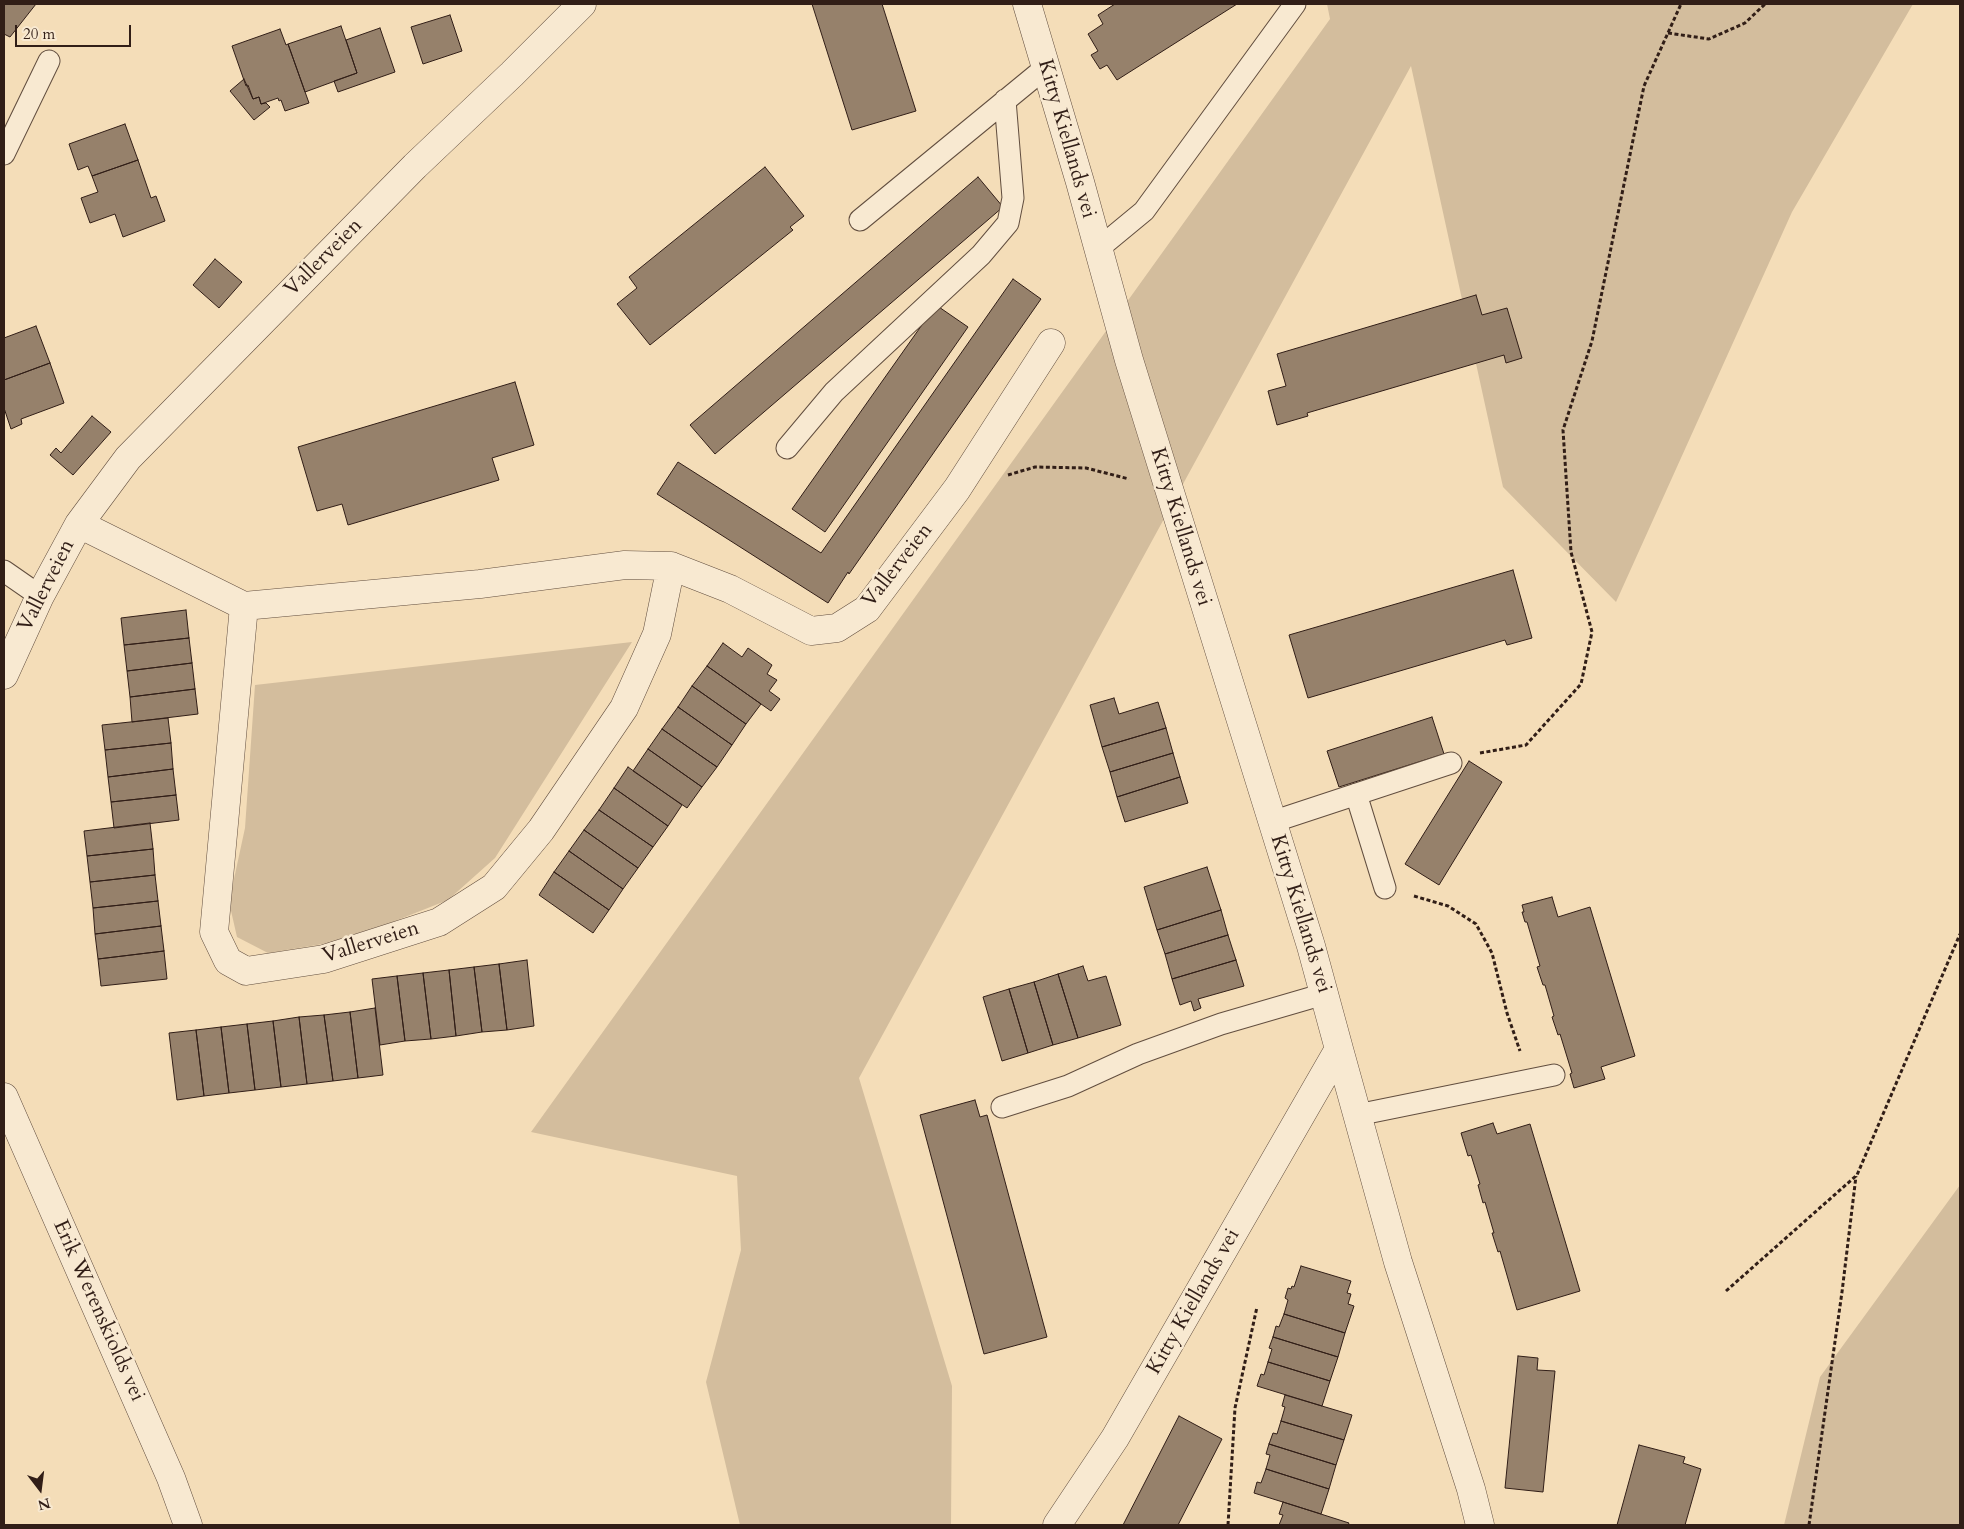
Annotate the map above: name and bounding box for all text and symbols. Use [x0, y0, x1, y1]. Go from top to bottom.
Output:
scale bar [18, 15, 134, 47]
text: 20 m [23, 24, 55, 44]
street label: Kitty Kiellands vei [1031, 57, 1101, 221]
street label: Vallerveien [280, 214, 368, 302]
street label: Kitty Kiellands vei [1144, 445, 1216, 609]
street label: Vallerveien [857, 519, 939, 613]
street label: Vallerveien [13, 536, 81, 636]
street label: Kitty Kiellands vei [1264, 832, 1336, 996]
street label: Vallerveien [320, 916, 422, 970]
street label: Erik Werenskiolds vei [47, 1216, 149, 1406]
street label: Kitty Kiellands vei [1142, 1225, 1246, 1379]
north arrow [15, 1464, 65, 1514]
text: N [36, 1493, 52, 1515]

